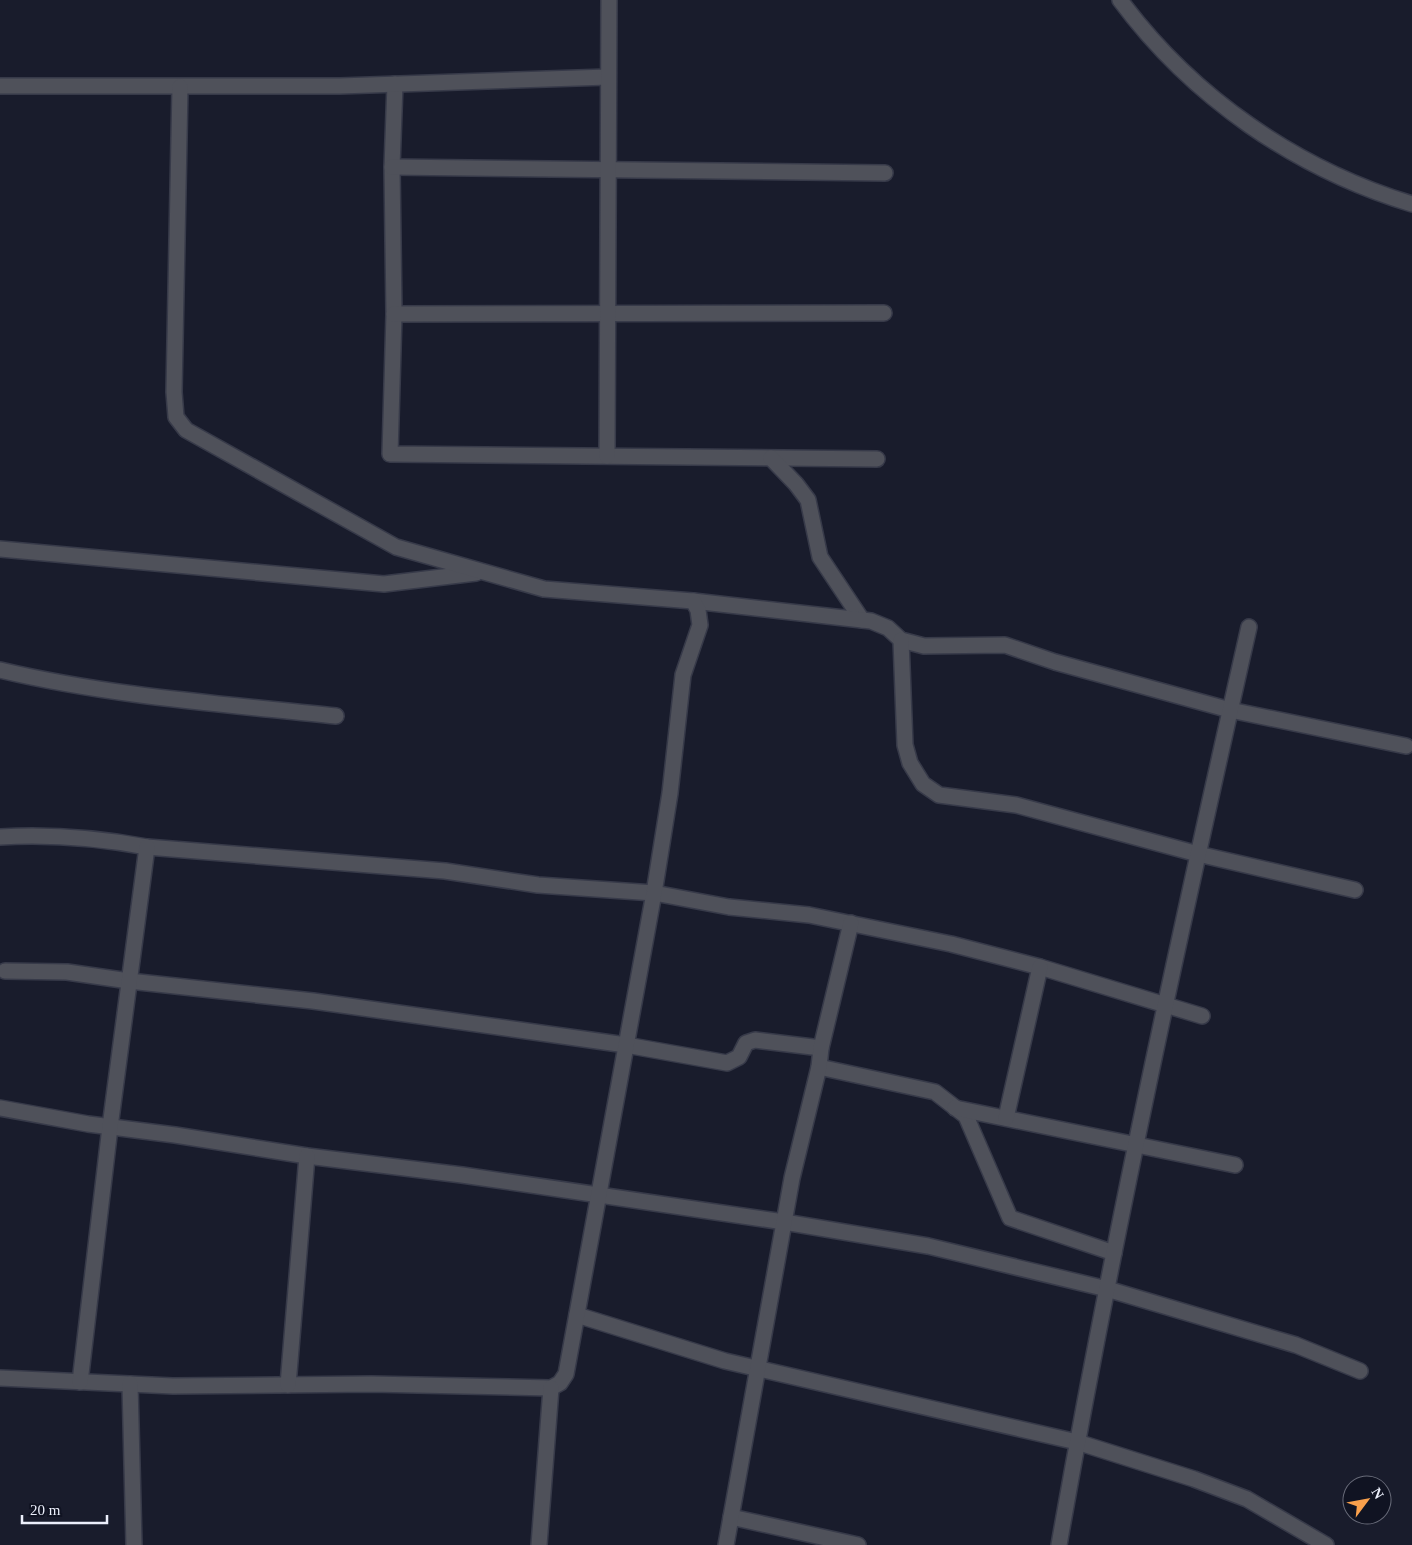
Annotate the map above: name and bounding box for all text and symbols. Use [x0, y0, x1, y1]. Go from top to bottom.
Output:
north arrow [1342, 1475, 1392, 1525]
text: N [1369, 1485, 1387, 1502]
scale bar [22, 1492, 108, 1524]
text: 20 m [30, 1502, 61, 1518]

